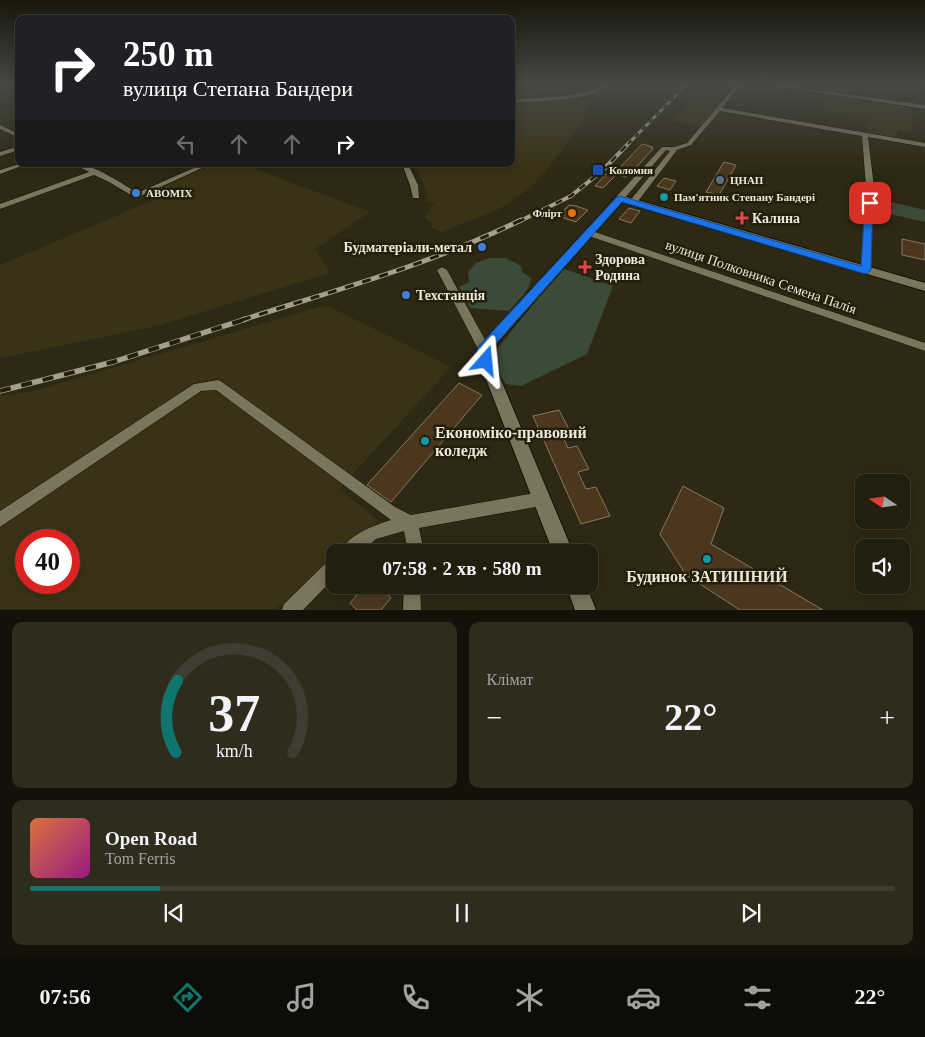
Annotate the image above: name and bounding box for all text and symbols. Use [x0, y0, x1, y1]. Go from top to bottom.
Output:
icon: right [40, 35, 105, 100]
text: 250 m [123, 35, 213, 74]
text: вулиця Степана Бандери [123, 76, 353, 101]
icon: left [172, 130, 200, 158]
icon: ahead [225, 130, 253, 158]
icon: ahead [278, 130, 306, 158]
icon: right [331, 130, 359, 158]
marker: Коломия [591, 163, 605, 177]
place label: Коломия [609, 164, 653, 176]
marker: ЦНАП [714, 174, 726, 186]
place label: ЦНАП [730, 174, 764, 186]
pin [849, 182, 891, 224]
marker: ABOMIX [130, 187, 142, 199]
place label: ABOMIX [146, 187, 193, 199]
icon: arrive [856, 189, 884, 217]
marker: Пам'ятник Степану Бандері [658, 191, 670, 203]
place label: Пам'ятник Степану Бандері [674, 191, 815, 203]
place label: Флірт [532, 207, 563, 219]
marker: Флірт [566, 207, 578, 219]
place label: Калина [752, 211, 800, 226]
marker: Калина [736, 212, 748, 224]
street label: вулиця Полковника Семена Палія [663, 237, 859, 317]
place label: Будматеріали-метал [344, 240, 472, 255]
marker: Будматеріали-метал [476, 241, 488, 253]
place label: Здорова Родина [595, 252, 645, 283]
marker: Здорова Родина [579, 261, 591, 273]
place label: Техстанція [416, 288, 486, 303]
marker: Техстанція [400, 289, 412, 301]
position arrow [459, 334, 511, 386]
place label: Економіко-правовий коледж [435, 424, 587, 459]
marker: Економіко-правовий коледж [419, 435, 431, 447]
north arrow [855, 474, 910, 529]
map controls [855, 474, 910, 594]
speed limit sign: 40 [15, 529, 80, 594]
button: sound [855, 539, 910, 594]
marker: Будинок ЗАТИШНИЙ [701, 553, 713, 565]
text: 07:58 · 2 хв · 580 m [382, 558, 542, 579]
place label: Будинок ЗАТИШНИЙ [626, 567, 788, 586]
text: Клімат [487, 671, 533, 688]
text: 37 [208, 685, 260, 742]
text: 22° [664, 696, 717, 738]
text: − [487, 702, 502, 733]
text: + [879, 702, 895, 733]
text: km/h [216, 741, 253, 761]
text: Open Road [105, 828, 197, 849]
text: Tom Ferris [105, 850, 175, 867]
icon: previous [160, 899, 188, 927]
icon: pause [448, 899, 476, 927]
icon: next [737, 899, 765, 927]
icon: directions [170, 980, 205, 1015]
icon: music [284, 980, 319, 1015]
icon: phone [398, 980, 433, 1015]
icon: climate [512, 980, 547, 1015]
icon: car [626, 980, 661, 1015]
icon: filters [740, 980, 775, 1015]
text: 07:56 [40, 984, 91, 1009]
text: 22° [855, 984, 885, 1009]

